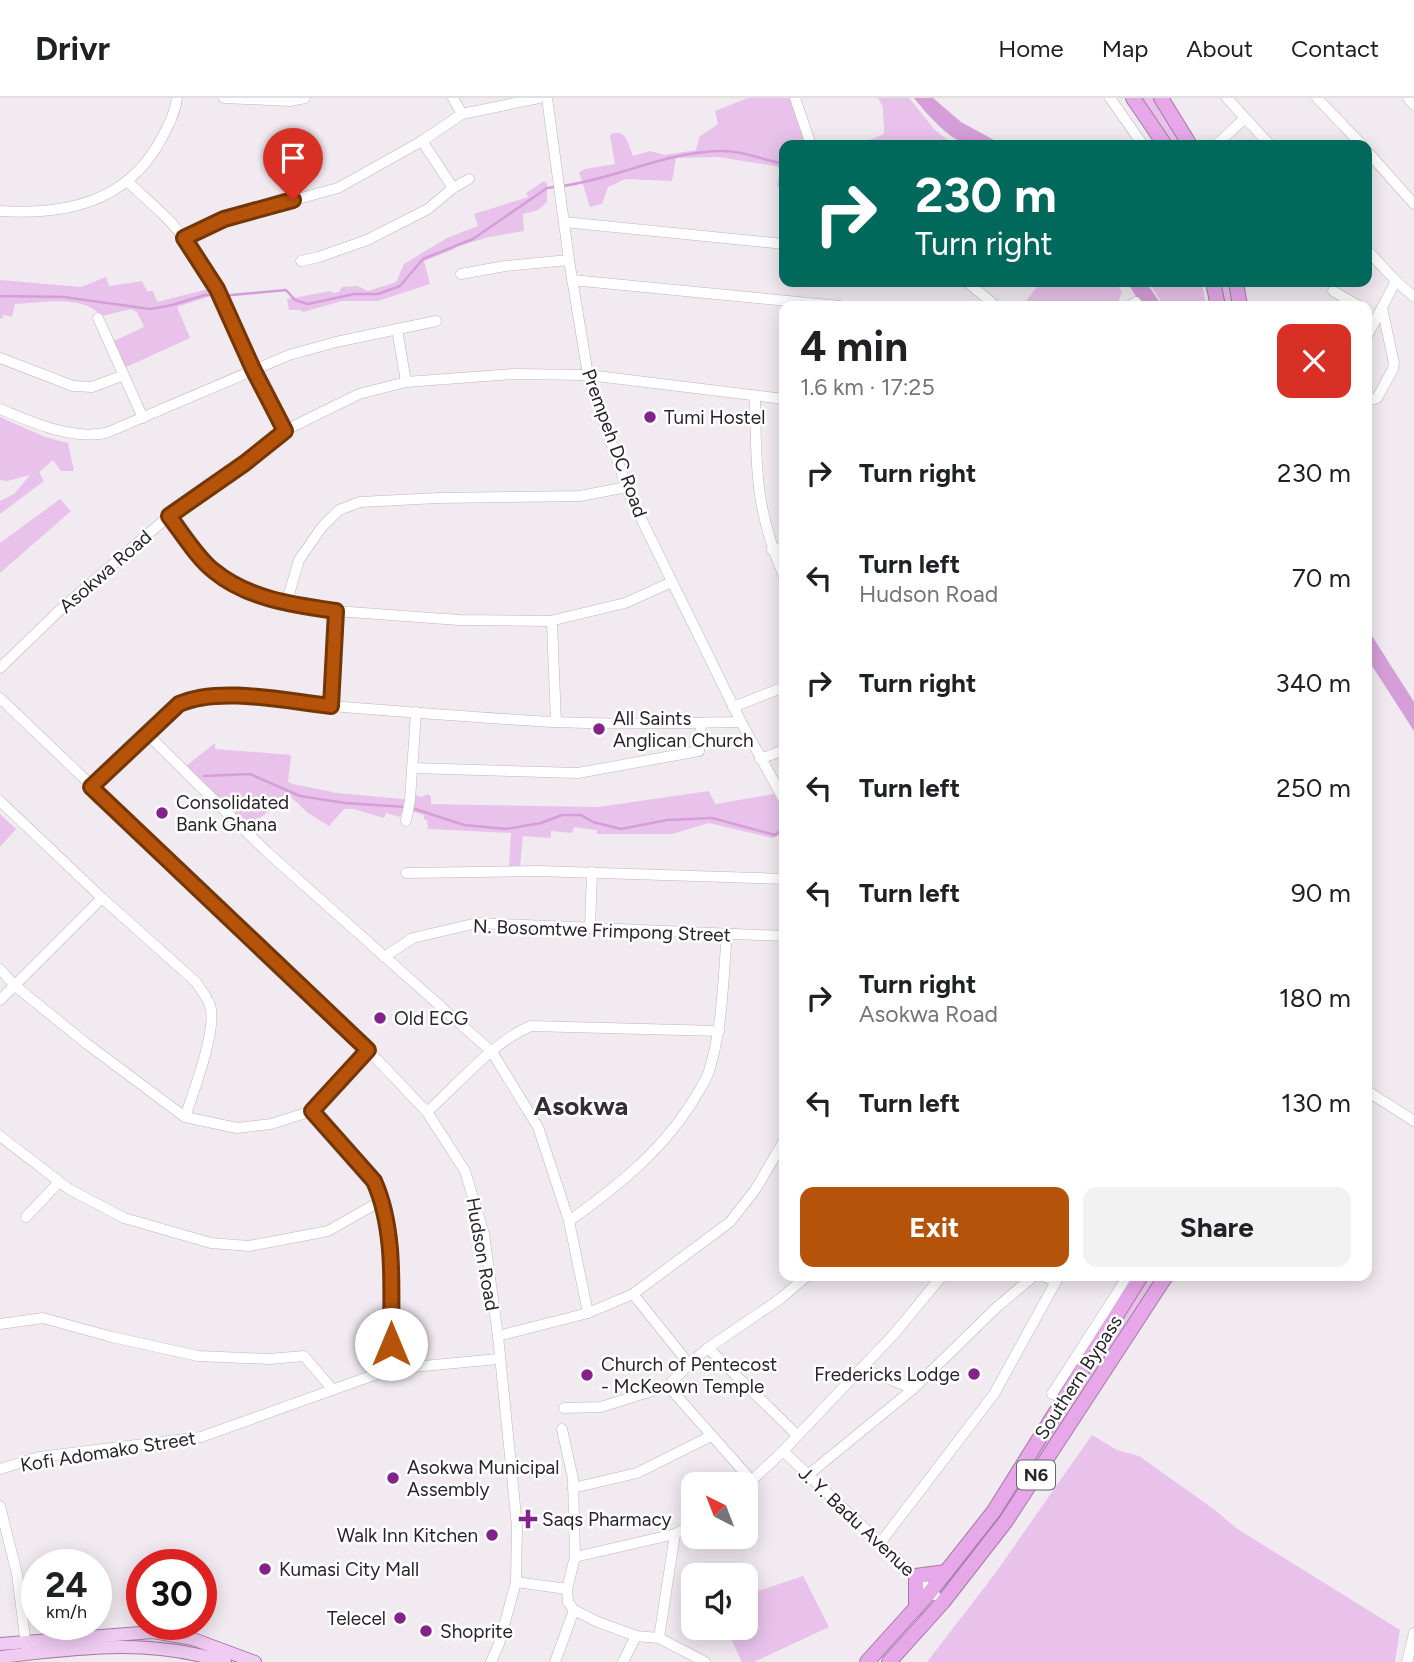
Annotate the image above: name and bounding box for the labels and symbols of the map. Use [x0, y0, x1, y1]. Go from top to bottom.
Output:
pin [263, 128, 323, 200]
street label: Prempeh DC Road [577, 366, 652, 520]
place label: Tumi Hostel [664, 406, 765, 429]
marker: Tumi Hostel [642, 409, 658, 425]
street label: Asokwa Road [54, 525, 156, 618]
place label: All Saints Anglican Church [613, 707, 754, 752]
marker: All Saints Anglican Church [591, 721, 607, 737]
place label: Consolidated Bank Ghana [176, 791, 289, 836]
marker: Consolidated Bank Ghana [154, 805, 170, 821]
street label: N. Bosomtwe Frimpong Street [473, 915, 731, 946]
place label: Old ECG [394, 1007, 468, 1030]
marker: Old ECG [372, 1010, 388, 1026]
district label: Asokwa [534, 1090, 628, 1122]
street label: Hudson Road [461, 1196, 504, 1313]
position arrow [354, 1307, 428, 1381]
street label: Southern Bypass [1030, 1311, 1127, 1444]
place label: Church of Pentecost - McKeown Temple [601, 1353, 777, 1398]
place label: Fredericks Lodge [814, 1363, 960, 1386]
marker: Fredericks Lodge [966, 1366, 982, 1382]
marker: Church of Pentecost - McKeown Temple [579, 1367, 595, 1383]
street label: Kofi Adomako Street [19, 1426, 197, 1477]
place label: Asokwa Municipal Assembly [407, 1456, 559, 1501]
road number: N6 [1017, 1460, 1055, 1490]
street label: J. Y. Badu Avenue [794, 1462, 920, 1581]
marker: Asokwa Municipal Assembly [385, 1470, 401, 1486]
north arrow [681, 1472, 758, 1549]
place label: Saqs Pharmacy [542, 1508, 671, 1531]
marker: Saqs Pharmacy [520, 1511, 536, 1527]
place label: Walk Inn Kitchen [337, 1524, 478, 1547]
marker: Walk Inn Kitchen [484, 1527, 500, 1543]
speed limit sign: 30 [126, 1549, 217, 1640]
place label: Kumasi City Mall [279, 1558, 419, 1581]
marker: Kumasi City Mall [257, 1561, 273, 1577]
place label: Telecel [327, 1607, 386, 1630]
marker: Telecel [392, 1610, 408, 1626]
place label: Shoprite [440, 1620, 513, 1643]
marker: Shoprite [418, 1623, 434, 1639]

